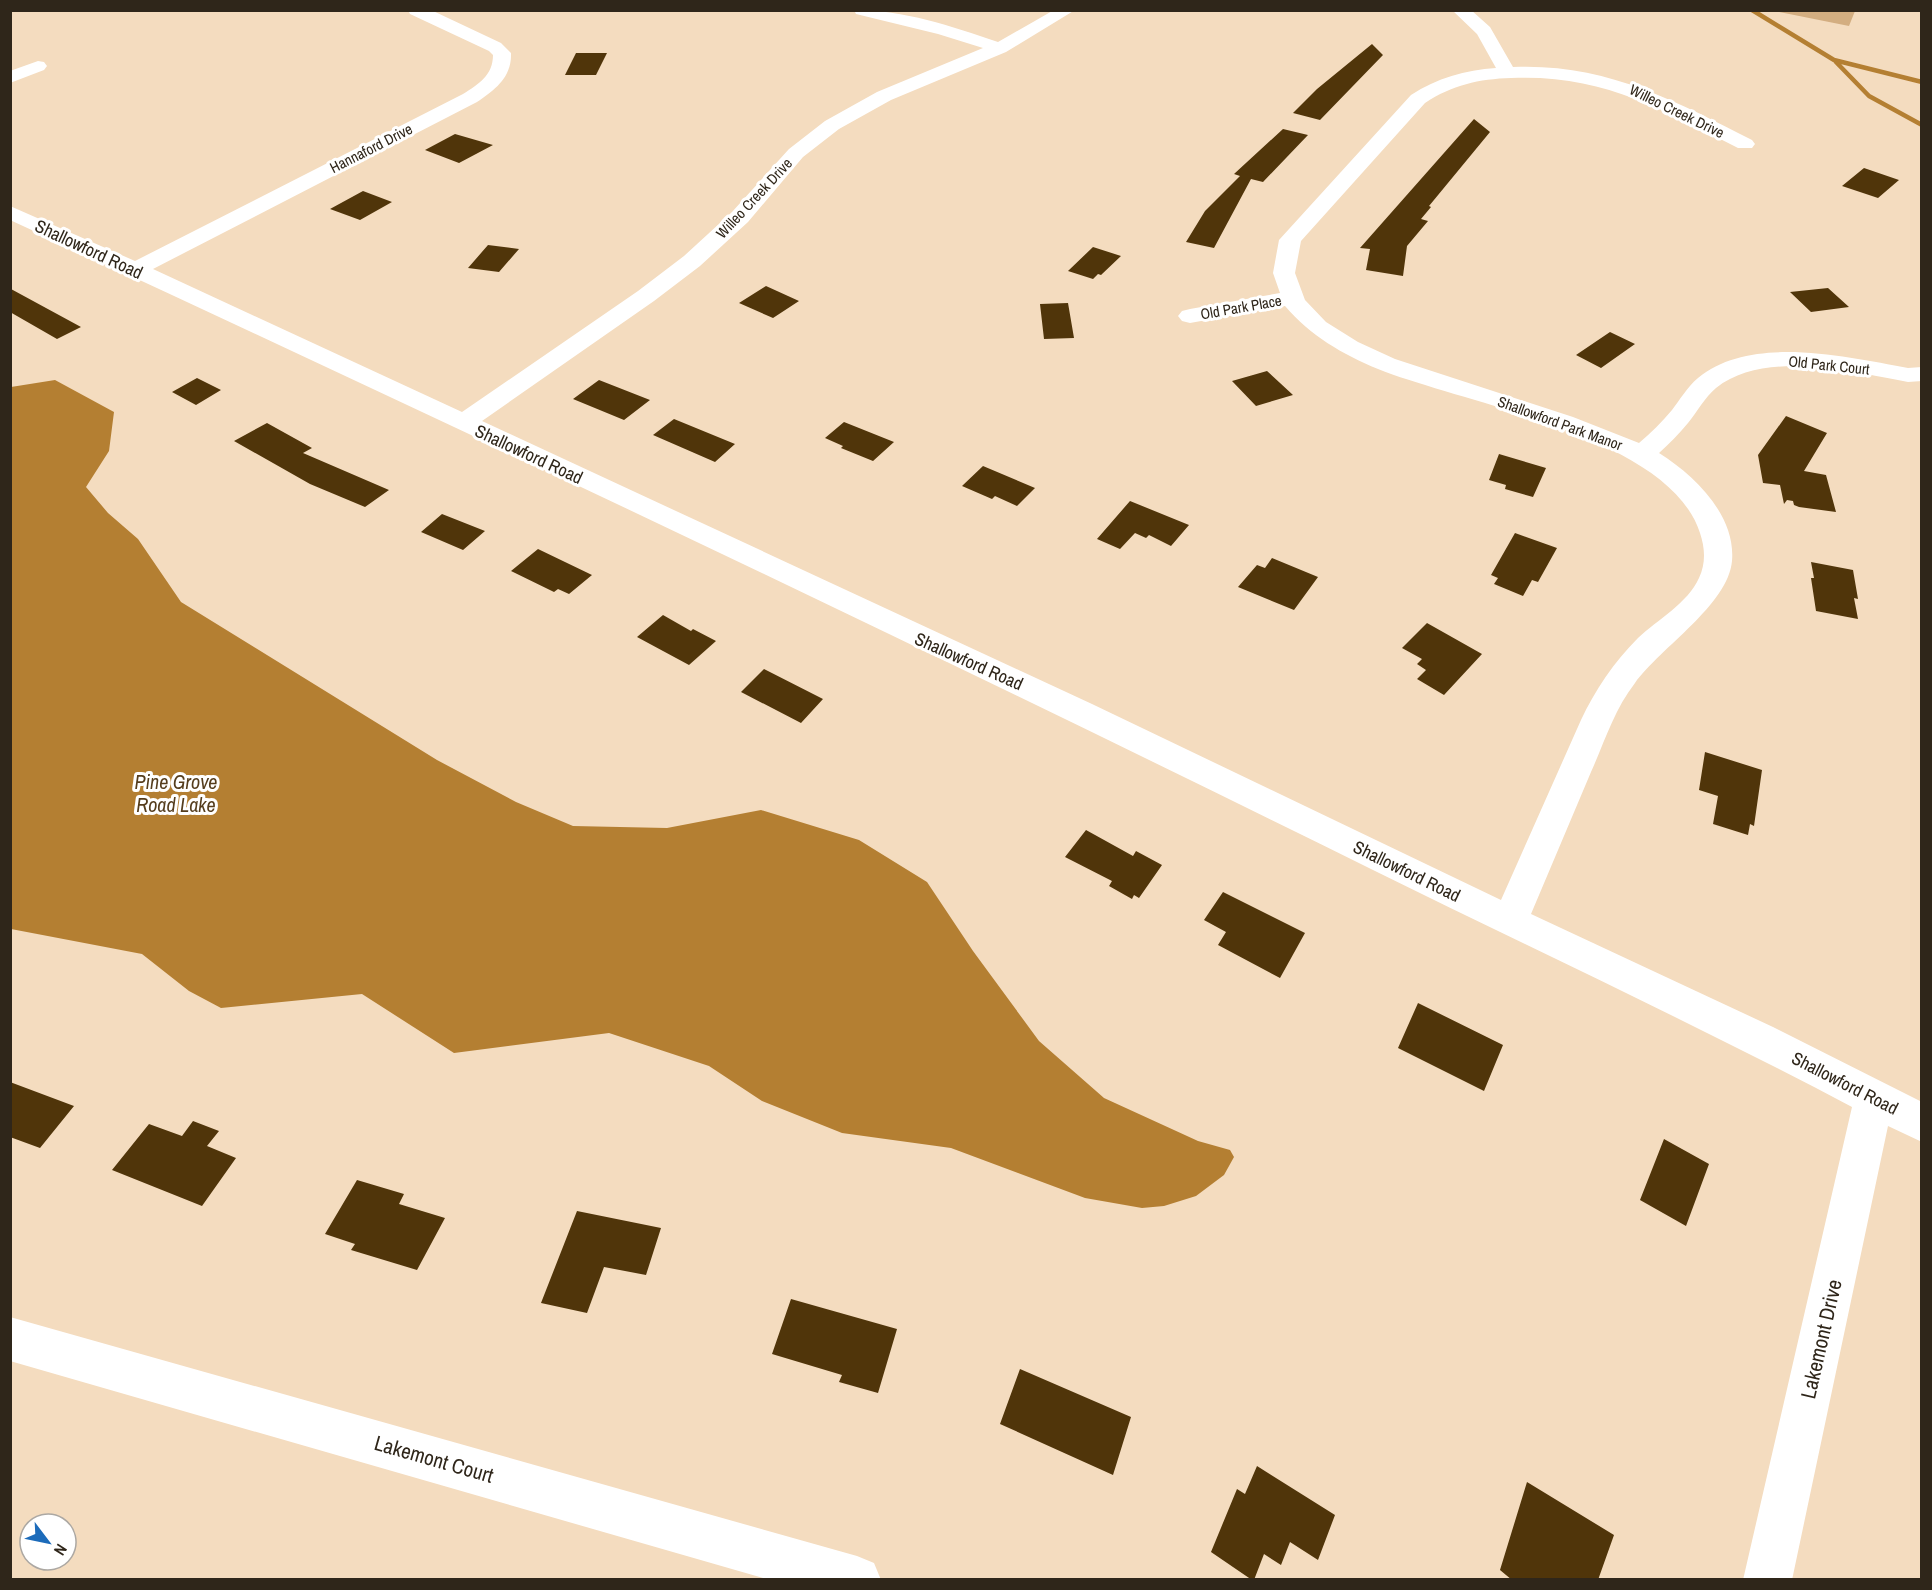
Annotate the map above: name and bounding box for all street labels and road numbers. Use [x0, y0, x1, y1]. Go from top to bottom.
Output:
street label: Willeo Creek Drive [1626, 79, 1728, 143]
street label: Hannaford Drive [326, 118, 416, 178]
street label: Willeo Creek Drive [711, 153, 797, 243]
street label: Shallowford Road [31, 213, 147, 285]
street label: Old Park Place [1199, 290, 1283, 324]
street label: Old Park Court [1787, 350, 1871, 380]
street label: Shallowford Park Manor [1495, 391, 1625, 455]
street label: Shallowford Road [471, 418, 587, 490]
street label: Shallowford Road [911, 626, 1027, 696]
street label: Shallowford Road [1349, 834, 1465, 908]
street label: Shallowford Road [1787, 1045, 1903, 1121]
street label: Lakemont Drive [1793, 1277, 1849, 1401]
street label: Lakemont Court [371, 1428, 497, 1490]

